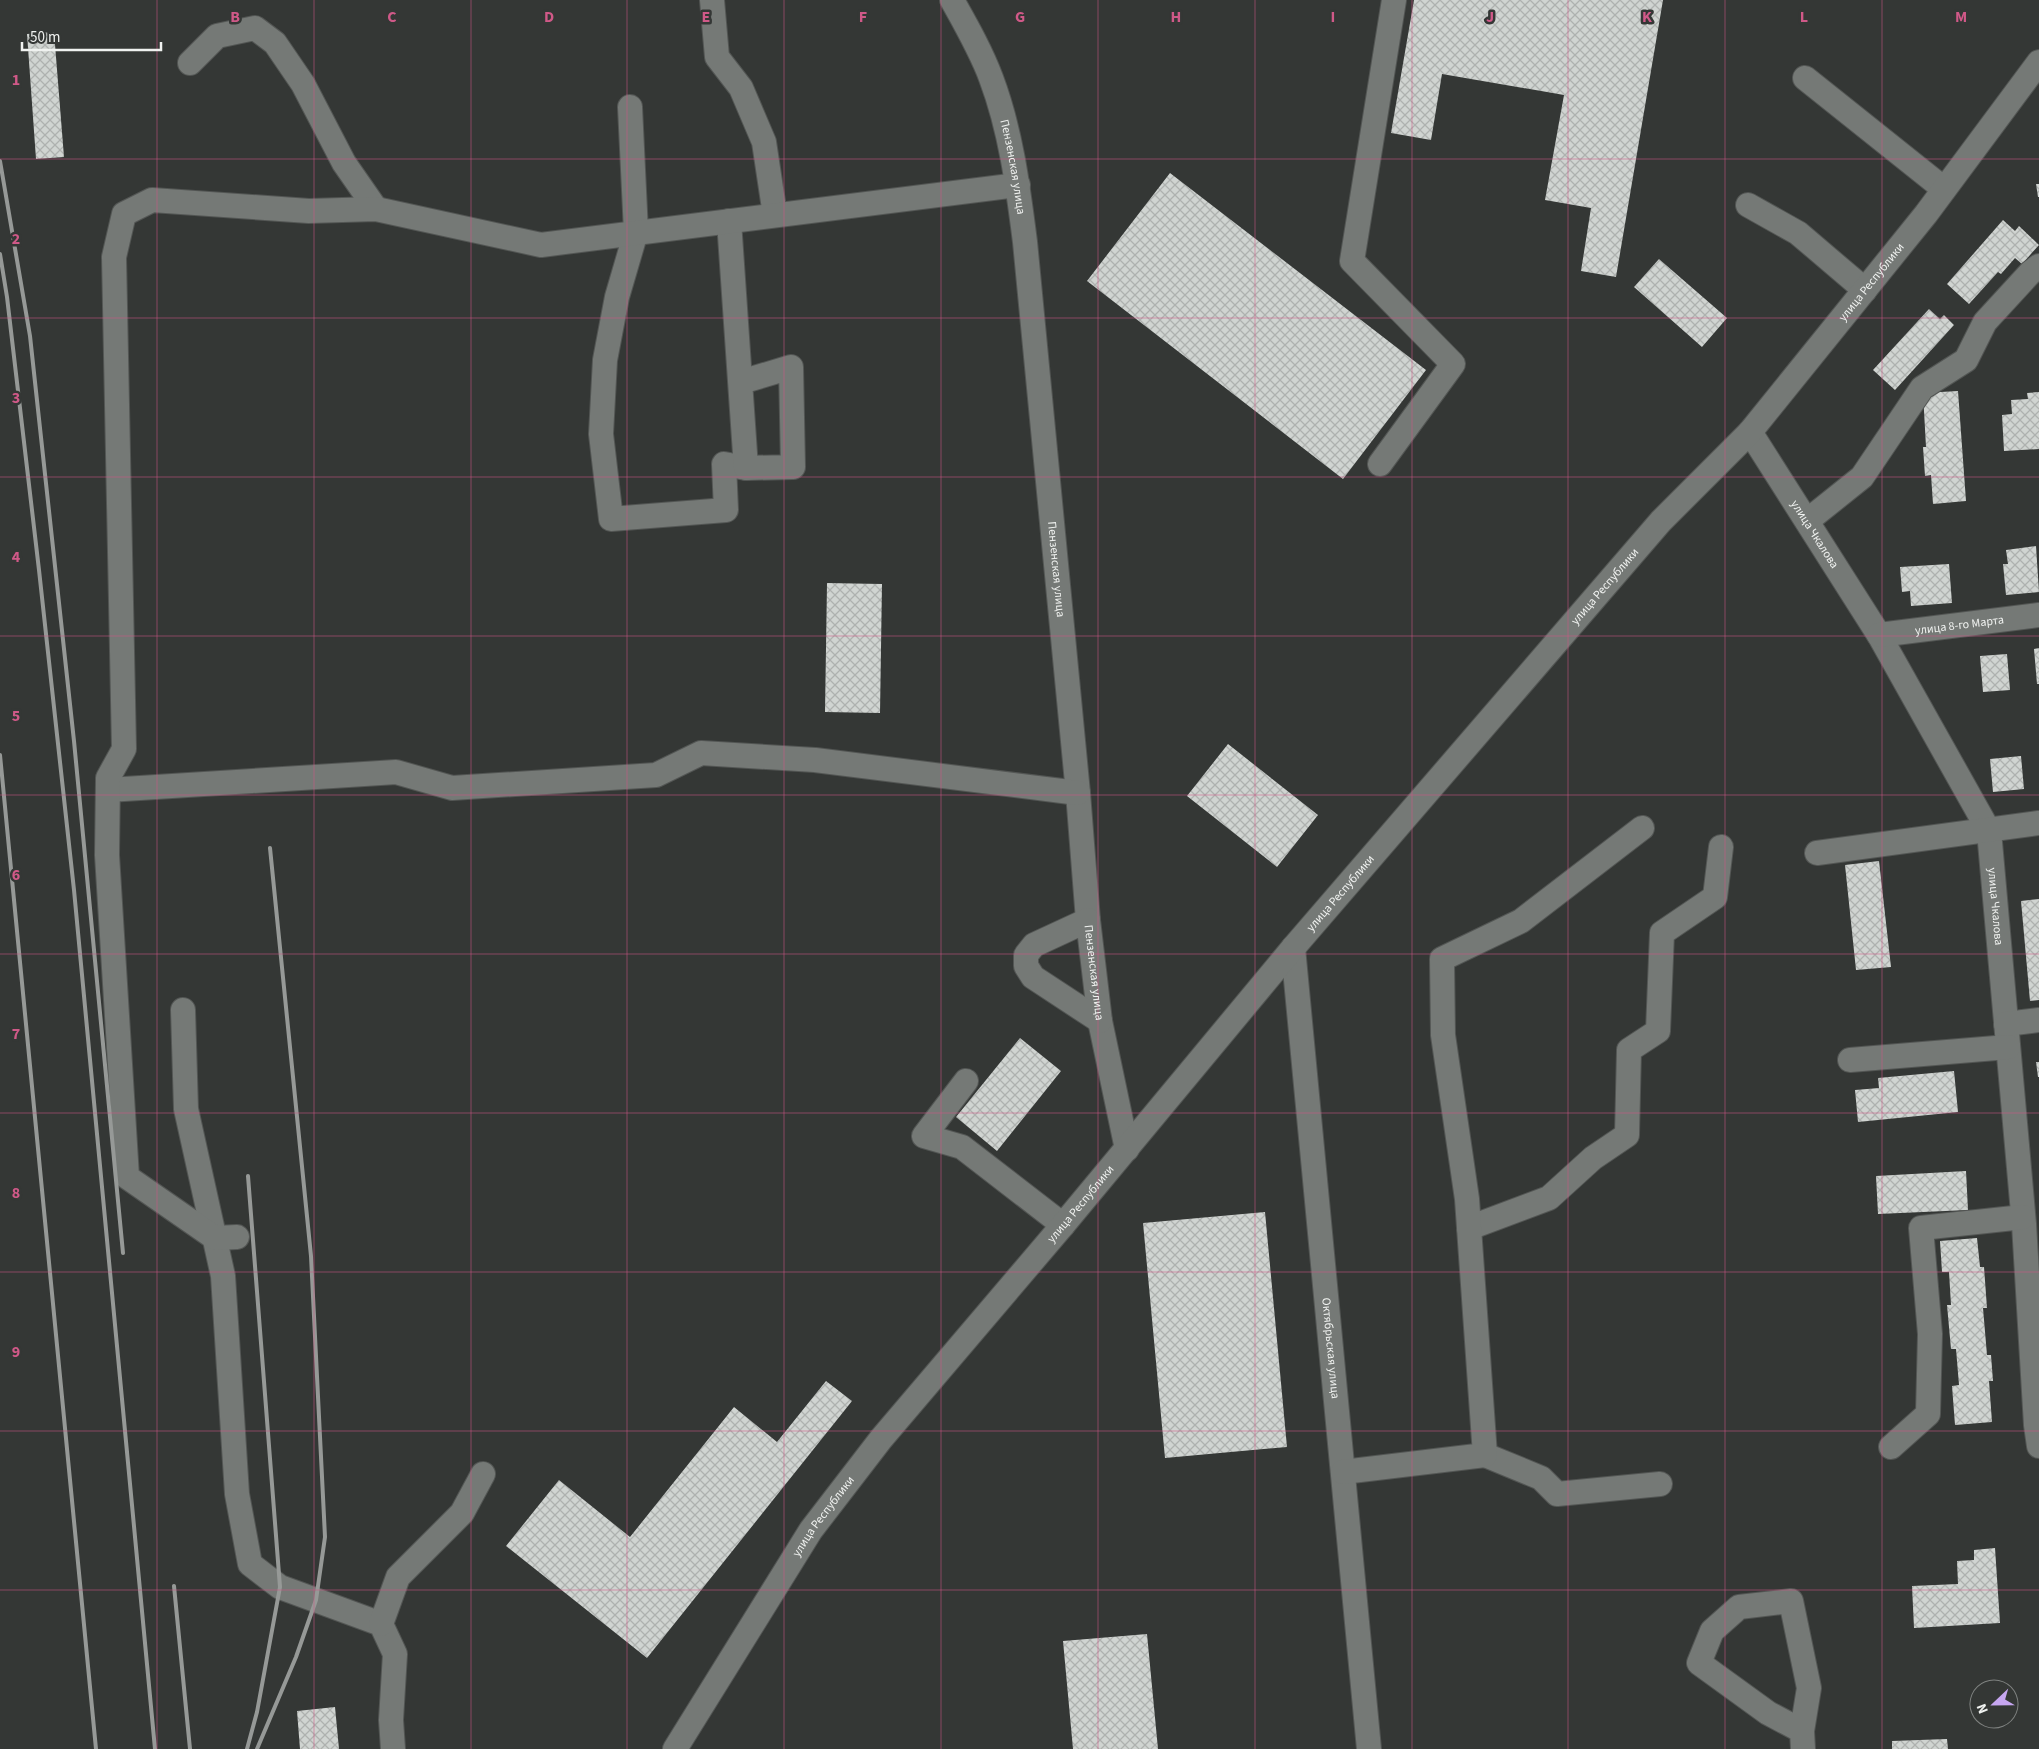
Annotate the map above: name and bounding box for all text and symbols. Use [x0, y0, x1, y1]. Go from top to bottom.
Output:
text: B [230, 6, 240, 28]
text: C [387, 6, 397, 28]
text: D [544, 6, 554, 28]
text: E [702, 6, 710, 28]
text: F [859, 6, 867, 28]
text: G [1015, 6, 1025, 28]
text: H [1171, 6, 1181, 28]
text: I [1331, 6, 1335, 28]
text: J [1486, 6, 1494, 28]
text: K [1642, 6, 1652, 28]
text: L [1800, 6, 1808, 28]
text: M [1955, 6, 1967, 28]
scale bar [22, 20, 161, 52]
text: 50 m [30, 27, 60, 48]
text: 1 [12, 69, 20, 91]
street label: Пензенская улица [996, 118, 1030, 215]
text: 2 [12, 228, 20, 250]
street label: улица Республики [1834, 239, 1908, 325]
text: 3 [12, 387, 20, 409]
street label: улица Чкалова [1787, 497, 1843, 572]
street label: Пензенская улица [1043, 521, 1070, 618]
street label: улица Республики [1567, 544, 1643, 628]
text: 4 [12, 546, 21, 568]
street label: улица 8-го Марта [1914, 611, 2005, 639]
text: 5 [12, 705, 20, 727]
street label: улица Республики [1302, 851, 1378, 935]
text: 6 [12, 864, 20, 886]
street label: улица Чкалова [1984, 867, 2008, 946]
street label: Пензенская улица [1080, 924, 1108, 1021]
text: 7 [12, 1023, 20, 1045]
street label: улица Республики [1043, 1161, 1118, 1246]
text: 8 [12, 1182, 20, 1204]
street label: Октябрьская улица [1318, 1297, 1344, 1400]
text: 9 [12, 1341, 20, 1363]
street label: улица Республики [788, 1472, 858, 1560]
north arrow [1969, 1679, 2019, 1729]
text: N [1972, 1700, 1994, 1717]

